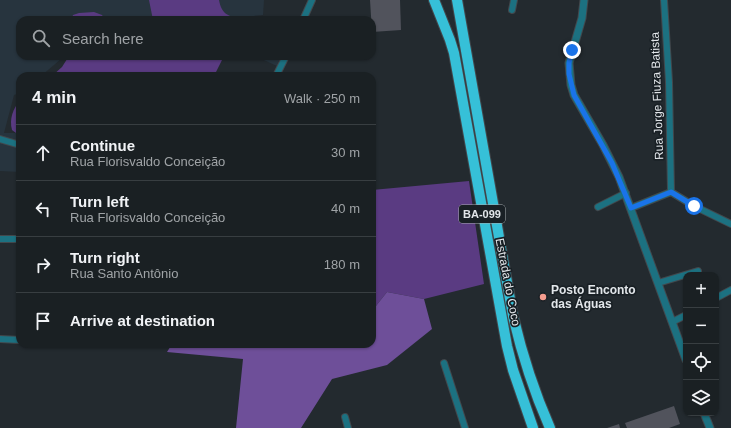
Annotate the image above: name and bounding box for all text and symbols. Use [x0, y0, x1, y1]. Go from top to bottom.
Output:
search box [16, 16, 376, 60]
icon: search [30, 27, 52, 49]
text: Search here [62, 30, 144, 47]
street label: Rua Jorge Fiuza Batista [648, 31, 666, 160]
route end [563, 41, 581, 59]
text: 4 min [32, 88, 76, 107]
text: Walk · 250 m [284, 91, 360, 106]
text: Continue [70, 137, 135, 154]
icon: ahead [32, 142, 54, 164]
text: 30 m [331, 145, 360, 160]
text: Rua Florisvaldo Conceição [70, 154, 225, 169]
text: Turn left [70, 193, 129, 210]
route start [685, 197, 703, 215]
icon: left [32, 198, 54, 220]
text: 40 m [331, 201, 360, 216]
road number: BA-099 [459, 205, 505, 223]
text: Rua Florisvaldo Conceição [70, 210, 225, 225]
street label: Estrada do Coco [493, 237, 523, 328]
text: Turn right [70, 249, 140, 266]
icon: right [32, 254, 54, 276]
text: 180 m [324, 257, 360, 272]
text: Rua Santo Antônio [70, 266, 178, 281]
map controls [683, 272, 719, 416]
button: + [683, 272, 719, 308]
place label: Posto Enconto das Águas [551, 283, 636, 311]
marker: Posto Enconto das Águas [538, 292, 548, 302]
button: − [683, 308, 719, 344]
icon: arrive [32, 310, 54, 332]
text: Arrive at destination [70, 312, 215, 329]
button: locate [683, 344, 719, 380]
button: layers [683, 380, 719, 416]

